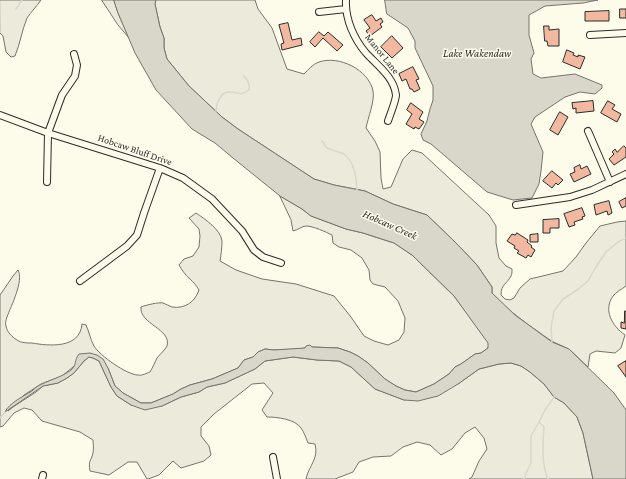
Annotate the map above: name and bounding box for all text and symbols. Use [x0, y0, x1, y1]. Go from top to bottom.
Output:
street label: Manor Lane [362, 32, 402, 76]
water label: Lake Wakendaw [443, 47, 511, 61]
street label: Hobcaw Bluff Drive [96, 132, 174, 168]
water label: Hobcaw Creek [361, 207, 419, 243]

